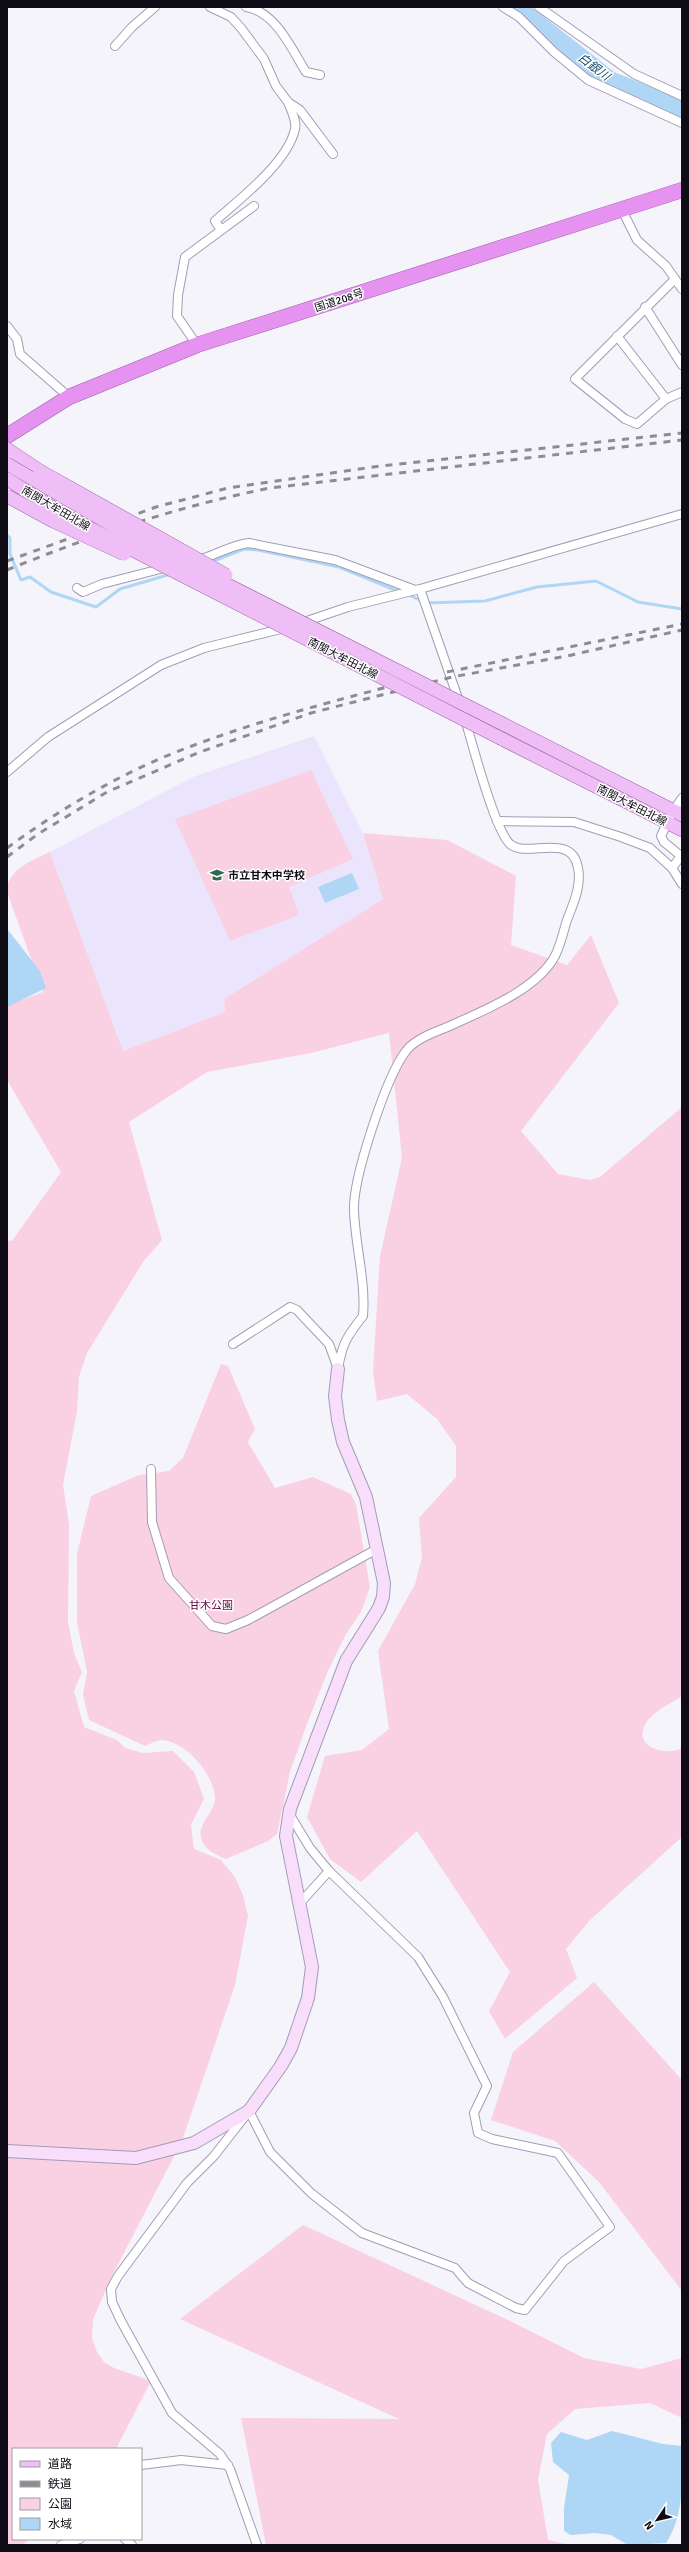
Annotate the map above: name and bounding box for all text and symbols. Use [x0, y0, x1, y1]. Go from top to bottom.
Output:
water label: 白銀川 [575, 51, 614, 85]
street label: 国道208号 [313, 286, 365, 315]
street label: 南関大牟田北線 [19, 484, 92, 533]
street label: 南関大牟田北線 [306, 635, 380, 682]
street label: 南関大牟田北線 [595, 782, 669, 829]
school or university icon: 市立甘木中学校 [209, 867, 225, 883]
place label: 市立甘木中学校 [228, 869, 305, 882]
park label: 甘木公園 [189, 1599, 233, 1612]
legend [12, 2448, 142, 2540]
text: 道路 [48, 2457, 72, 2472]
text: 鉄道 [48, 2477, 72, 2492]
text: 公園 [48, 2497, 72, 2512]
north arrow [637, 2500, 677, 2540]
text: 水域 [48, 2517, 72, 2532]
text: N [642, 2519, 657, 2532]

